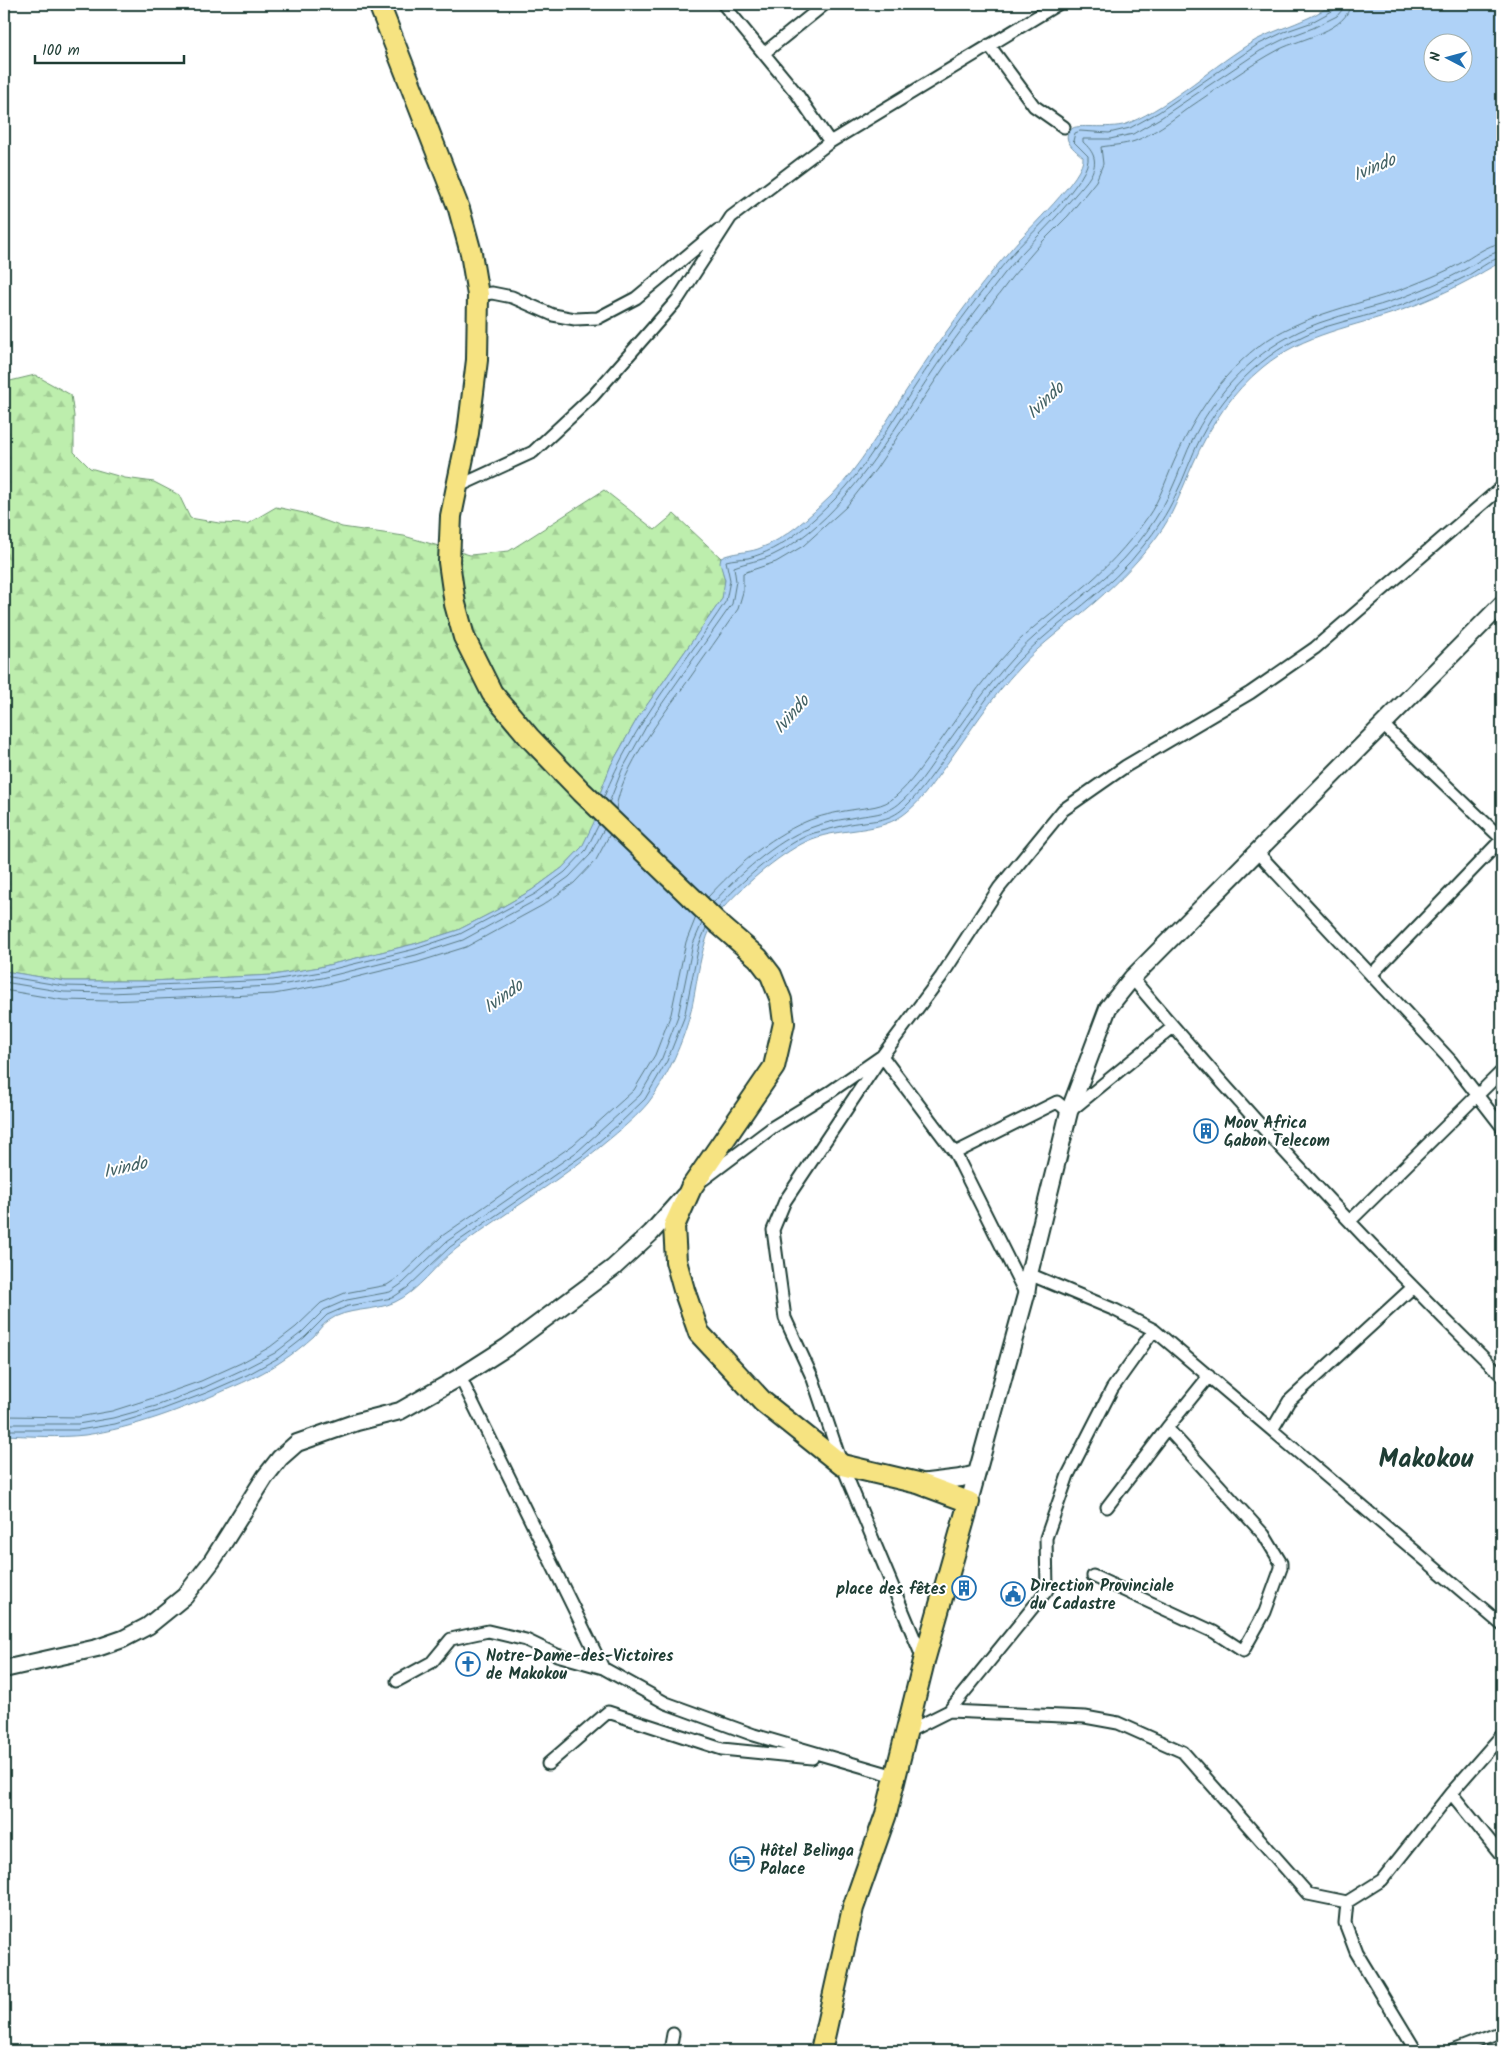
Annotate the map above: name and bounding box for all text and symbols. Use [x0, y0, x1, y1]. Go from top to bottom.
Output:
scale bar [35, 32, 184, 64]
north arrow [1424, 32, 1474, 82]
text: 100 m [42, 39, 80, 63]
text: N [1425, 51, 1447, 62]
water label: Ivindo [1349, 146, 1402, 190]
water label: Ivindo [1020, 374, 1073, 427]
water label: Ivindo [767, 687, 819, 741]
water label: Ivindo [477, 971, 532, 1022]
place label: Moov Africa Gabon Telecom [1224, 1111, 1330, 1154]
building icon: Moov Africa Gabon Telecom [1193, 1118, 1219, 1144]
water label: Ivindo [101, 1149, 152, 1188]
district label: Makokou [1379, 1439, 1474, 1481]
place label: Direction Provinciale du Cadastre [1030, 1574, 1174, 1617]
building icon: place des fêtes [951, 1575, 977, 1601]
place label: place des fêtes [835, 1577, 947, 1602]
public building icon: Direction Provinciale du Cadastre [1000, 1581, 1026, 1607]
place label: Notre-Dame-des-Victoires de Makokou [486, 1644, 674, 1687]
church icon: Notre-Dame-des-Victoires de Makokou [455, 1651, 481, 1677]
place label: Hôtel Belinga Palace [760, 1839, 854, 1882]
hotel icon: Hôtel Belinga Palace [729, 1846, 755, 1872]

